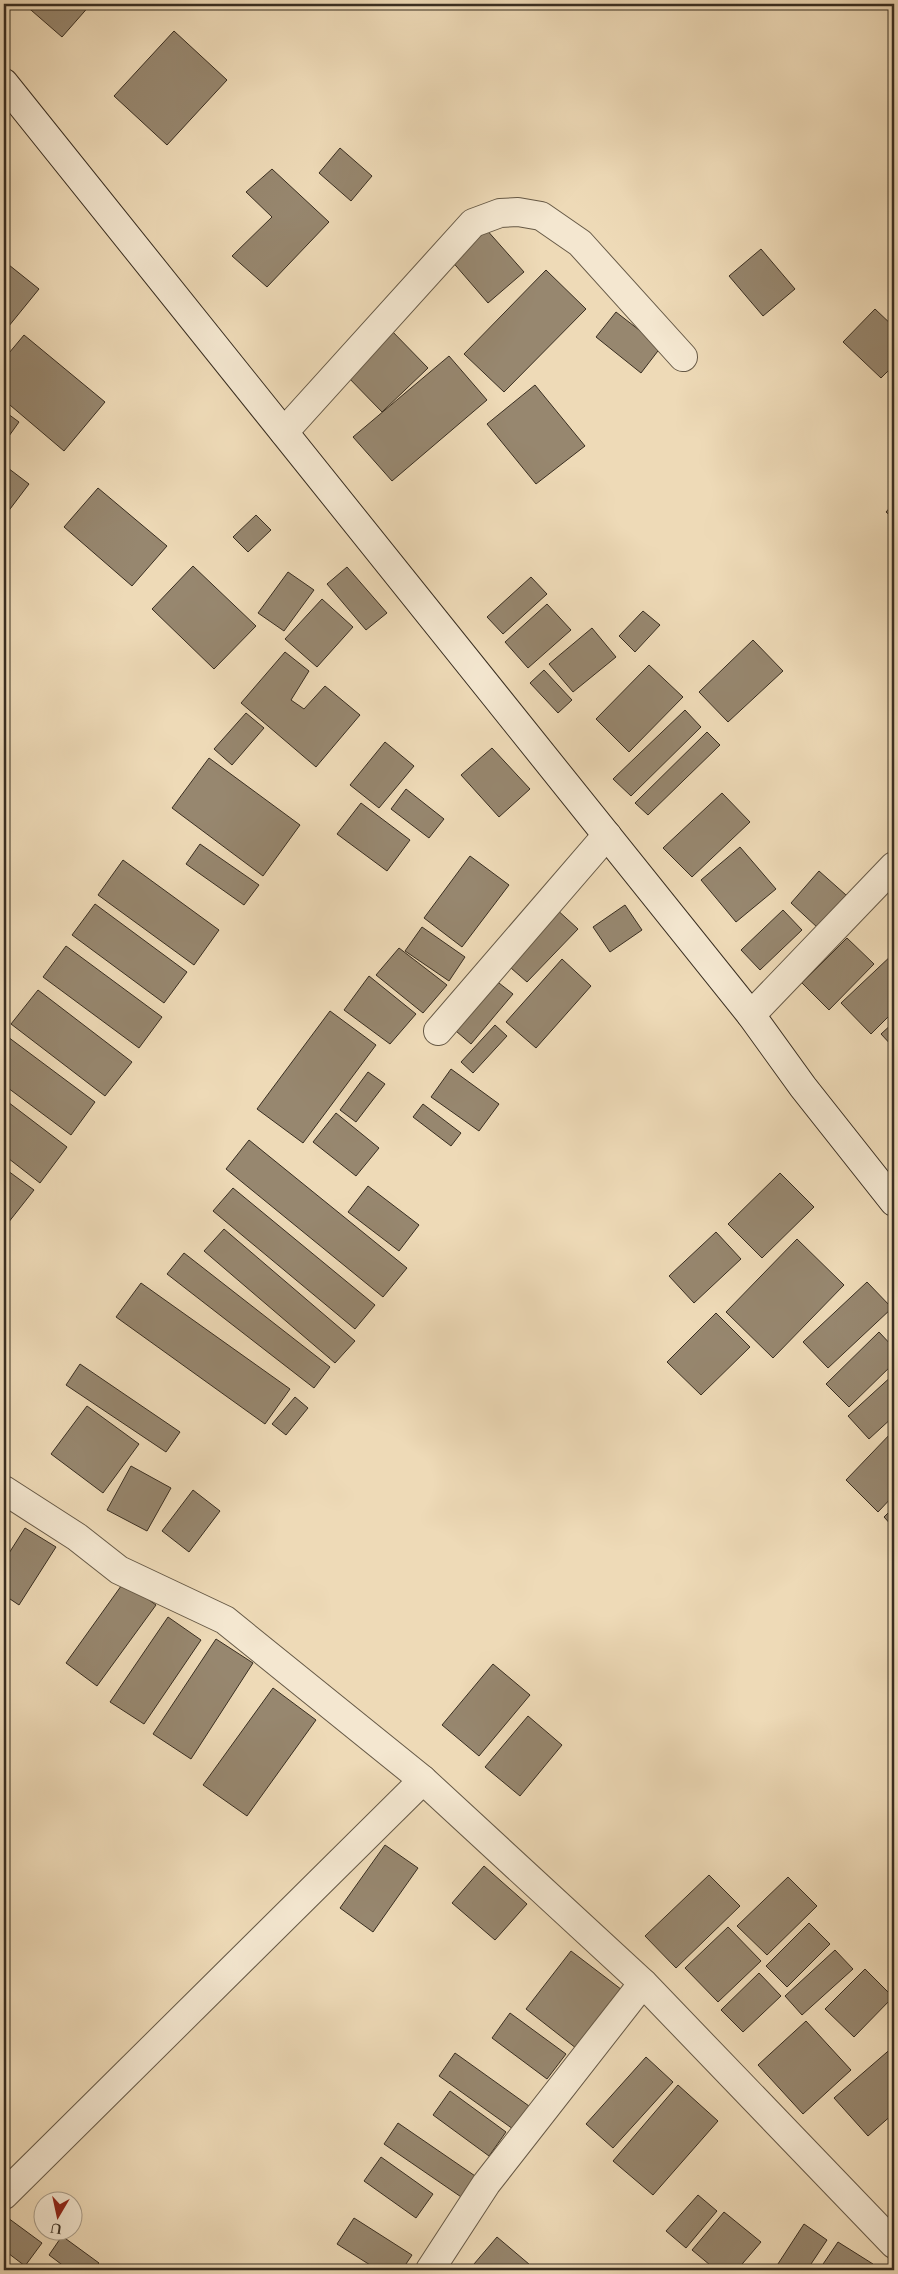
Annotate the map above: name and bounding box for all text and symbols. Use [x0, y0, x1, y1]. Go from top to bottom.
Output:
north arrow [32, 2192, 82, 2242]
text: U [48, 2218, 63, 2239]

